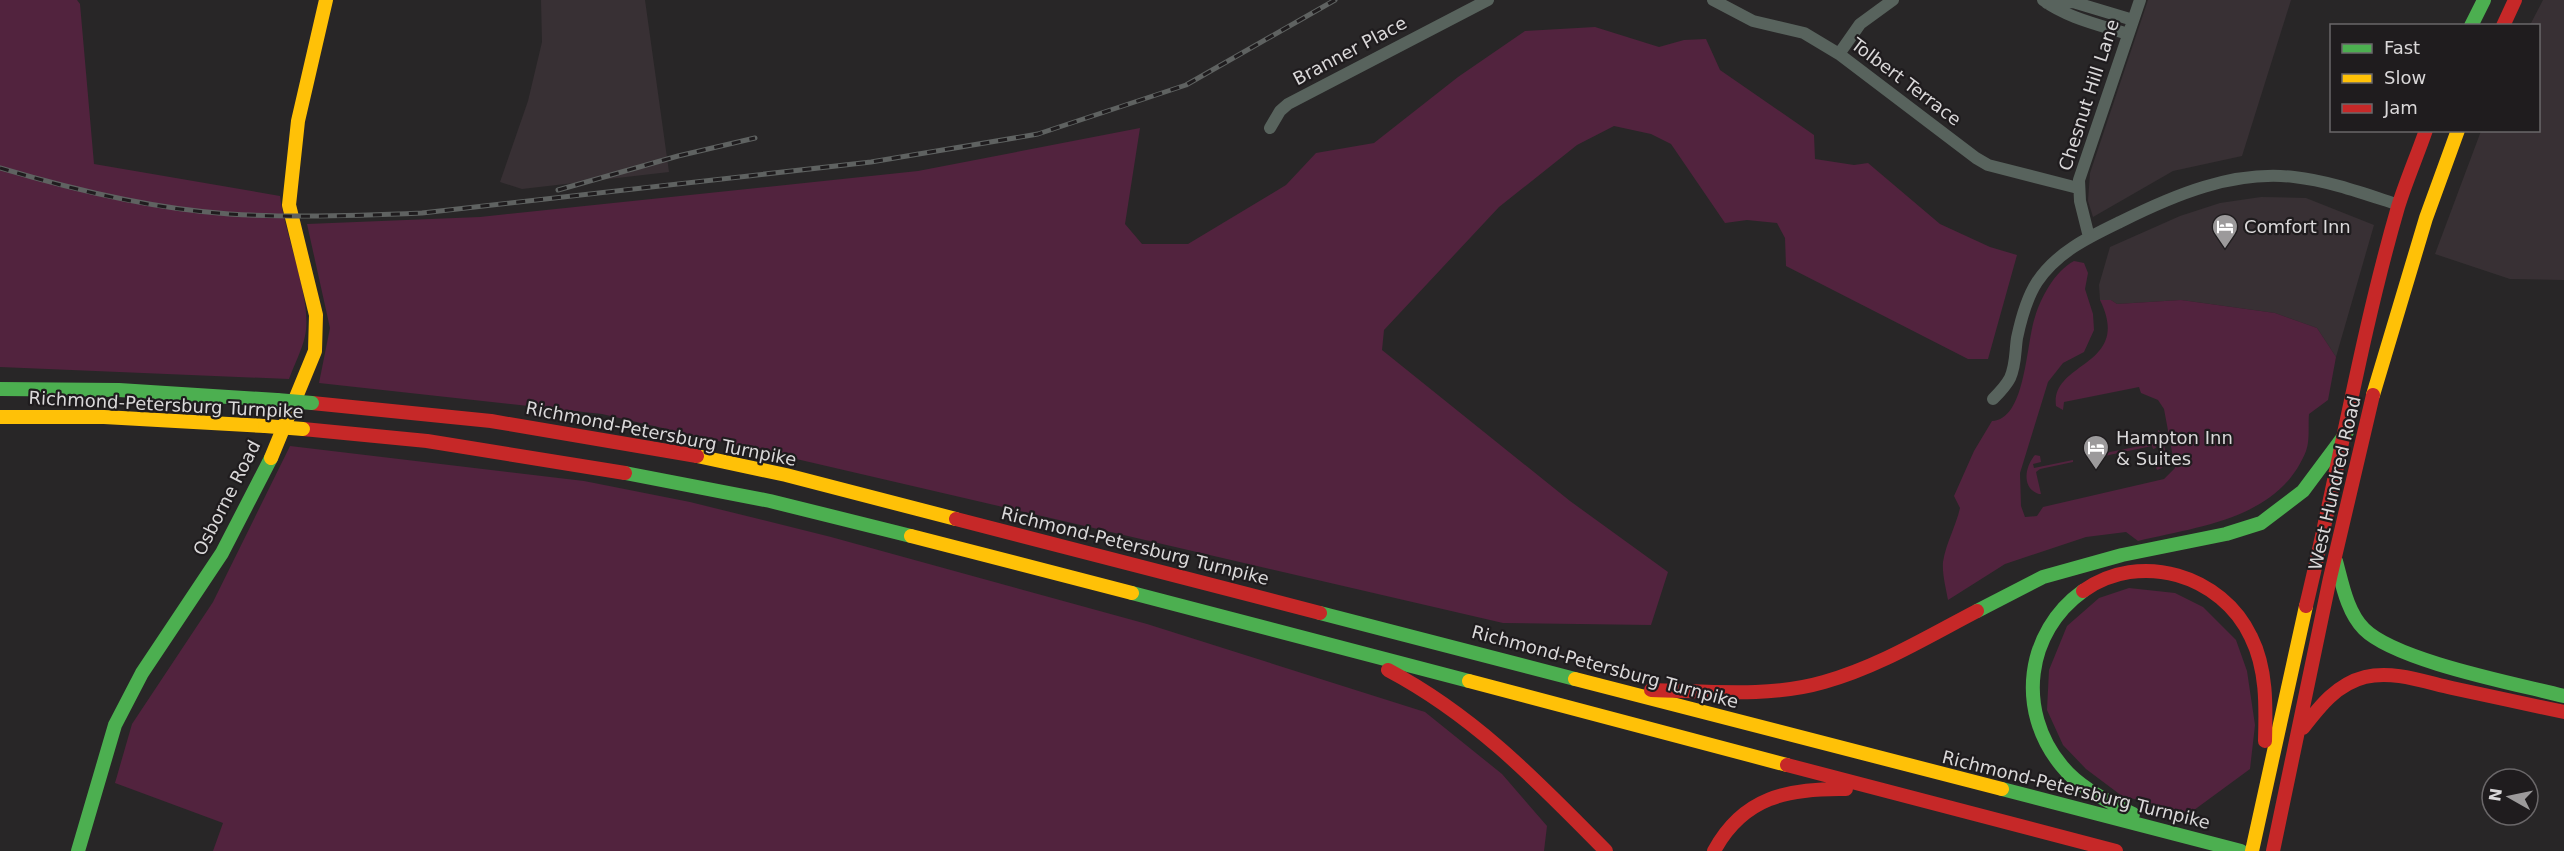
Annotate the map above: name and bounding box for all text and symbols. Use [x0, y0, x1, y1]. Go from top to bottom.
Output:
street label: Branner Place [1289, 12, 1410, 89]
street label: Chesnut Hill Lane [2054, 17, 2123, 173]
legend [2330, 24, 2540, 132]
street label: Tolbert Terrace [1846, 33, 1965, 130]
text: Fast [2384, 37, 2420, 58]
text: Slow [2384, 67, 2426, 88]
text: Jam [2383, 97, 2418, 118]
hotel icon: Comfort Inn [2210, 212, 2240, 250]
place label: Comfort Inn [2244, 216, 2351, 237]
street label: Richmond-Petersburg Turnpike [28, 387, 304, 422]
street label: West Hundred Road [2304, 394, 2365, 572]
street label: Richmond-Petersburg Turnpike [524, 397, 798, 470]
place label: Hampton Inn & Suites [2116, 427, 2233, 469]
hotel icon: Hampton Inn & Suites [2081, 433, 2111, 471]
street label: Osborne Road [188, 437, 265, 559]
street label: Richmond-Petersburg Turnpike [999, 502, 1271, 589]
street label: Richmond-Petersburg Turnpike [1469, 621, 1741, 712]
street label: Richmond-Petersburg Turnpike [1940, 746, 2212, 833]
north arrow [2480, 767, 2540, 827]
text: N [2485, 787, 2506, 803]

